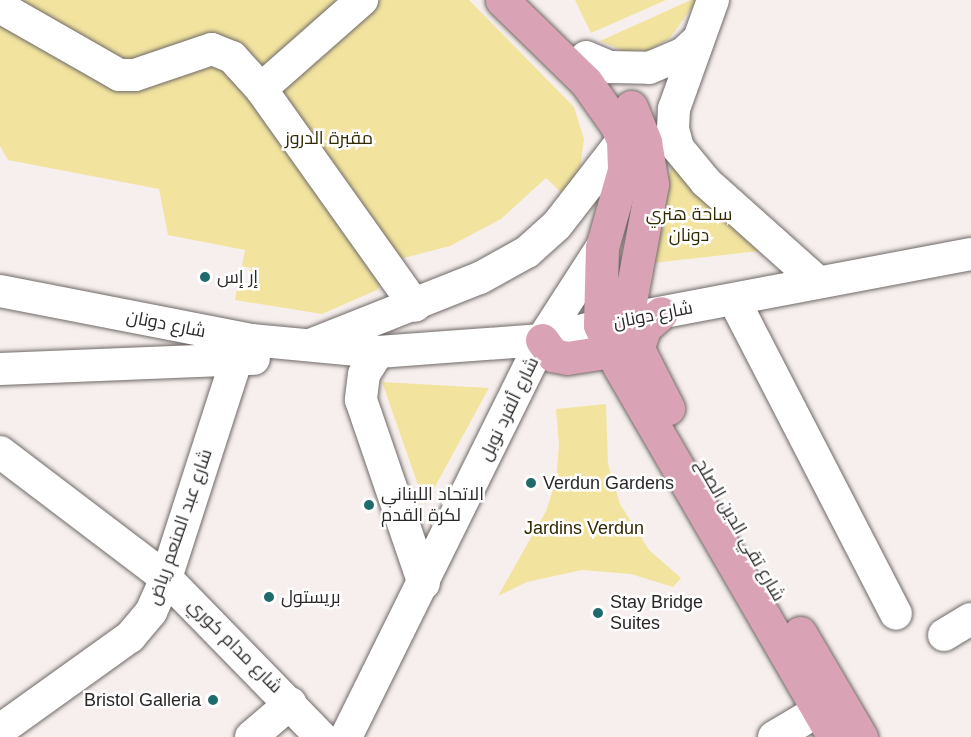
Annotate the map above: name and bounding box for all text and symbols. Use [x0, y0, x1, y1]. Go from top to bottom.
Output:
park label: مقبرة الدروز [285, 127, 373, 149]
park label: ساحة هنري دونان [646, 204, 732, 246]
place label: إر إس [217, 266, 258, 288]
marker: إر إس [198, 270, 212, 284]
street label: شارع دونان [611, 297, 695, 333]
street label: شارع دونان [124, 306, 208, 342]
street label: شارع ألفرد نوبل [475, 354, 543, 464]
street label: شارع عبد المنعم رياض [143, 446, 217, 608]
street label: شارع تقي الدين الصلح [690, 455, 790, 605]
place label: Verdun Gardens [543, 472, 674, 494]
marker: Verdun Gardens [524, 476, 538, 490]
place label: الاتحاد اللبناني لكرة القدم [381, 484, 484, 526]
marker: الاتحاد اللبناني لكرة القدم [362, 498, 376, 512]
park label: Jardins Verdun [524, 517, 644, 539]
place label: بريستول [281, 586, 341, 608]
marker: بريستول [262, 590, 276, 604]
place label: Stay Bridge Suites [610, 592, 703, 634]
street label: شارع مدام كوري [183, 594, 287, 698]
marker: Stay Bridge Suites [591, 606, 605, 620]
place label: Bristol Galleria [84, 689, 201, 711]
marker: Bristol Galleria [206, 693, 220, 707]

